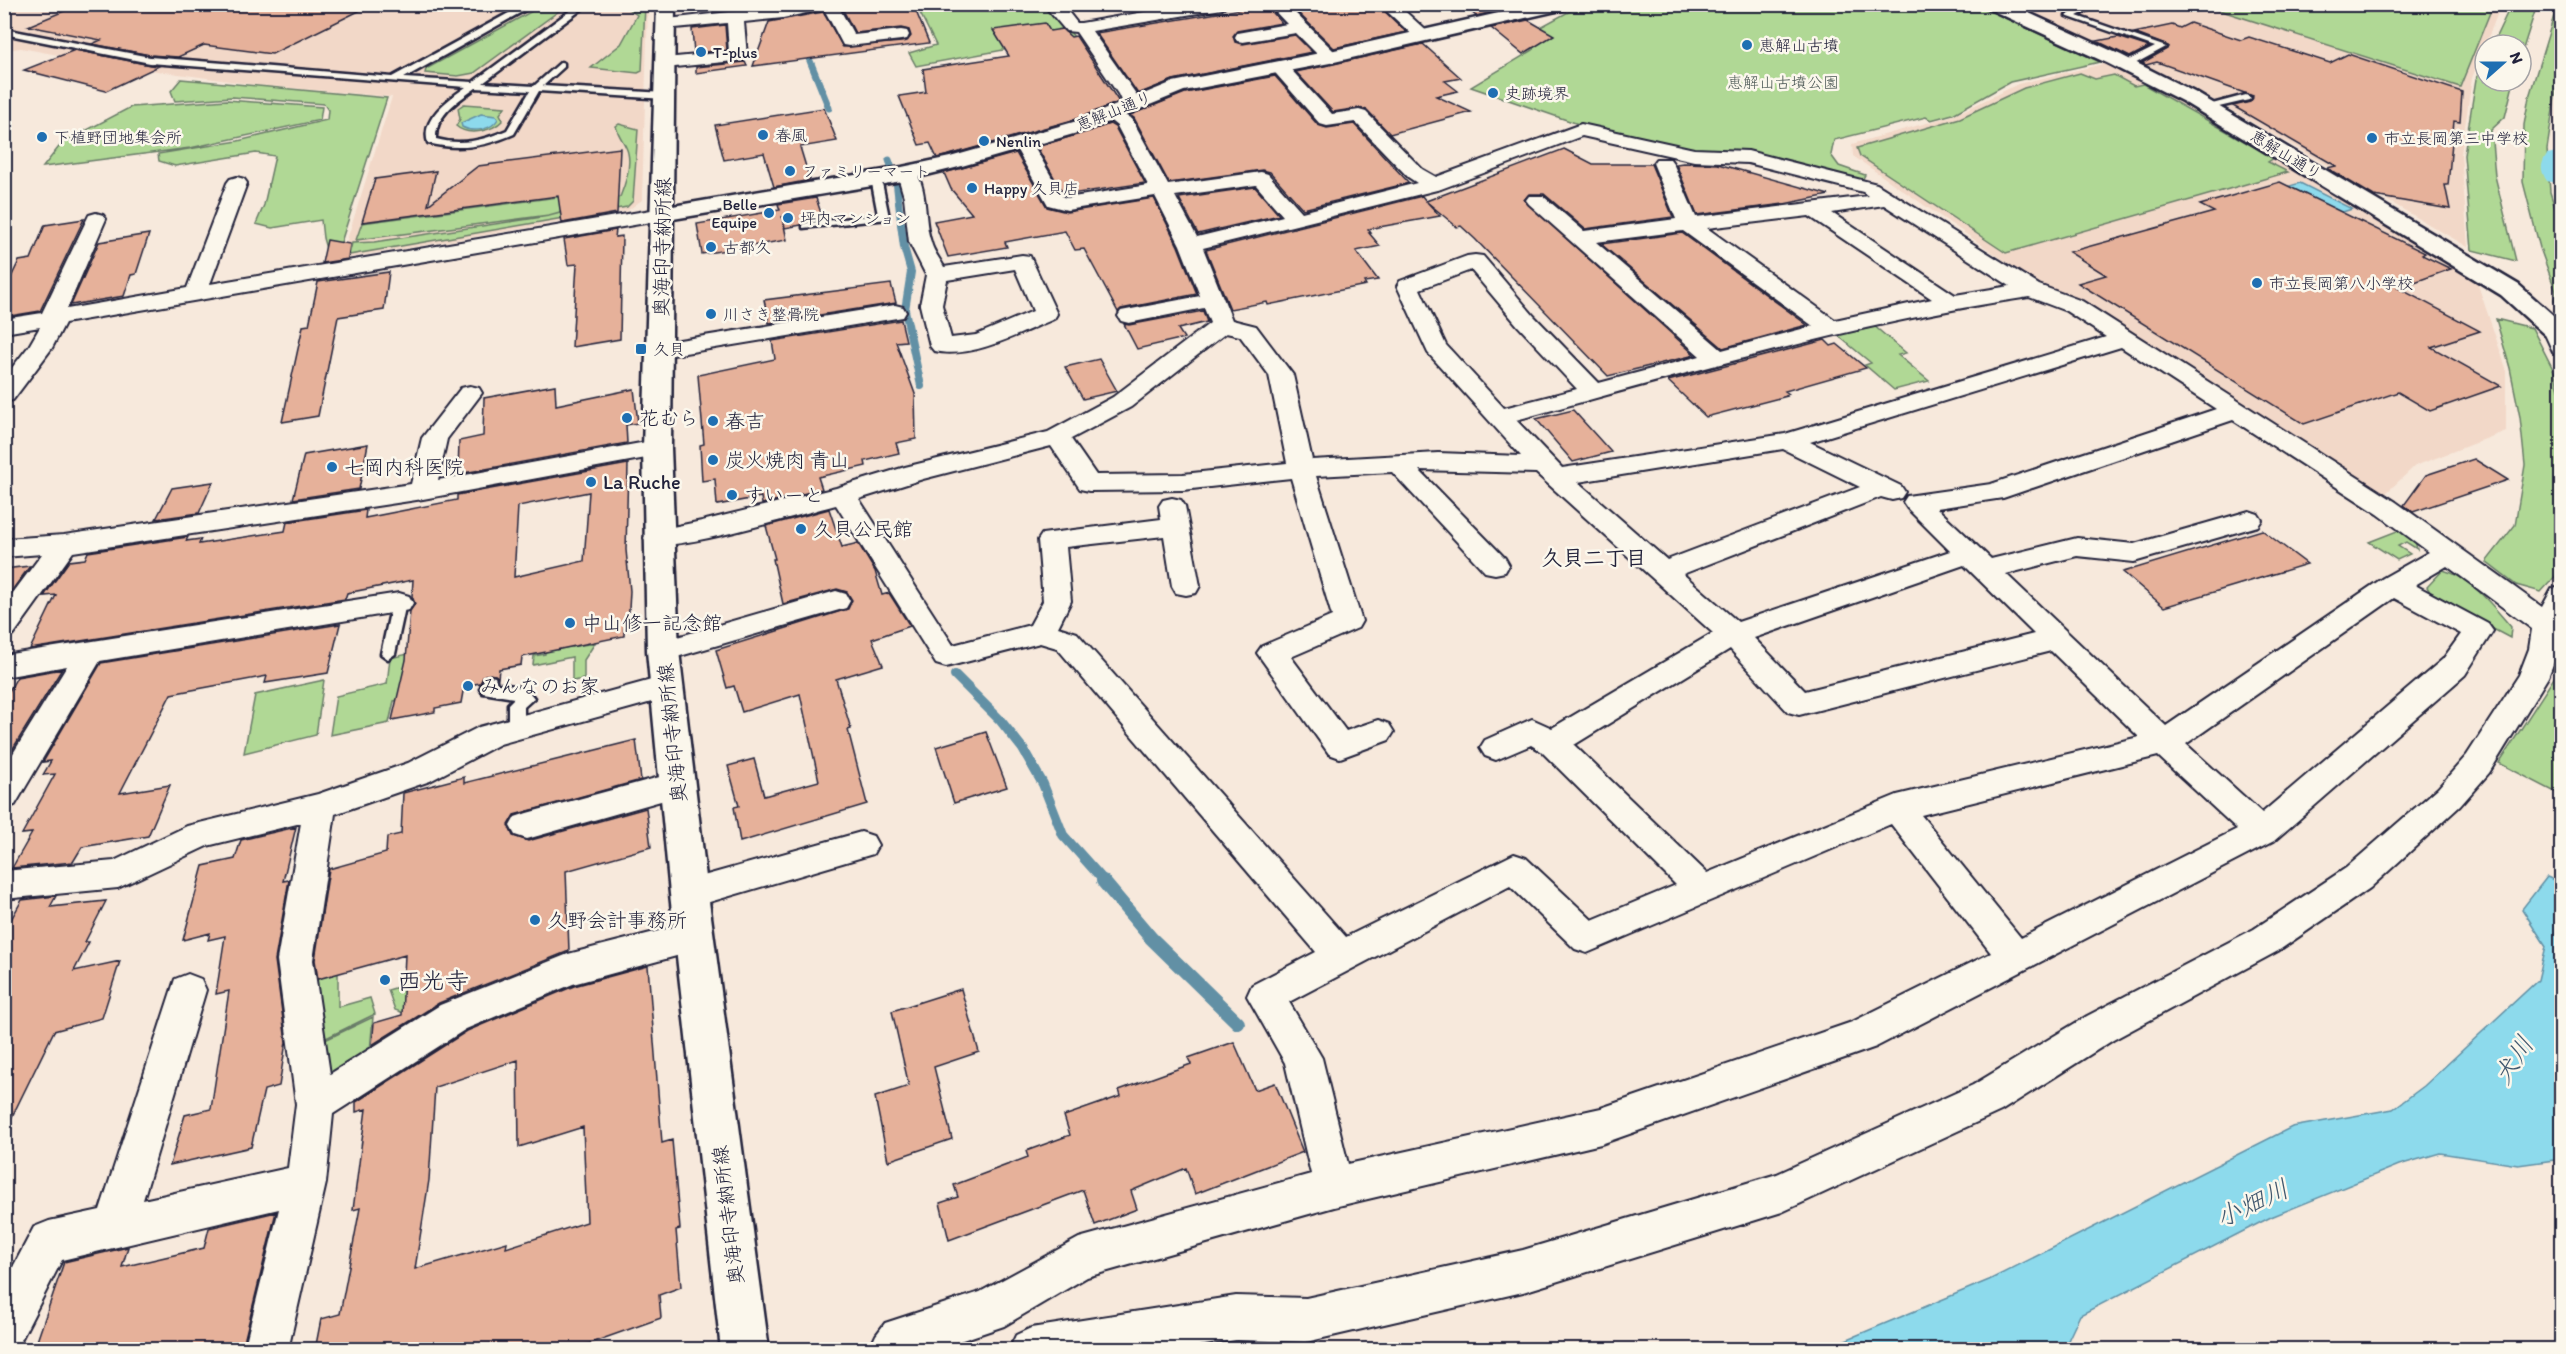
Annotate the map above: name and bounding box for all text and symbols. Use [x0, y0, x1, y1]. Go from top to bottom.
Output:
north arrow [2473, 33, 2533, 93]
place label: 恵解山古墳 [1759, 36, 1839, 55]
marker: 恵解山古墳 [1740, 38, 1754, 52]
place label: T-plus [713, 43, 757, 62]
marker: T-plus [694, 45, 708, 59]
text: N [2506, 49, 2527, 66]
park label: 恵解山古墳公園 [1727, 73, 1839, 92]
place label: 史跡境界 [1505, 84, 1569, 103]
marker: 史跡境界 [1486, 86, 1500, 100]
street label: 恵解山通り [1073, 87, 1155, 135]
place label: 春風 [775, 126, 807, 145]
street label: 恵解山通り [2247, 126, 2325, 184]
place label: 下植野団地集会所 [54, 128, 182, 147]
marker: 春風 [756, 128, 770, 142]
place label: 市立長岡第三中学校 [2384, 129, 2528, 148]
marker: 下植野団地集会所 [35, 130, 49, 144]
marker: 市立長岡第三中学校 [2365, 131, 2379, 145]
place label: Nenlin [996, 132, 1041, 151]
marker: Nenlin [977, 134, 991, 148]
place label: ファミリーマート [802, 162, 930, 181]
marker: ファミリーマート [783, 164, 797, 178]
street label: 奥海印寺納所線 [649, 177, 675, 317]
place label: Happy 久貝店 [984, 179, 1079, 198]
marker: Happy 久貝店 [965, 181, 979, 195]
place label: Belle Equipe [711, 195, 757, 232]
marker: Belle Equipe [762, 206, 776, 220]
place label: 坪内マンション [800, 209, 911, 228]
marker: 坪内マンション [781, 211, 795, 225]
place label: 古都久 [723, 238, 771, 257]
marker: 古都久 [704, 240, 718, 254]
place label: 市立長岡第八小学校 [2269, 274, 2413, 293]
marker: 市立長岡第八小学校 [2250, 276, 2264, 290]
place label: 川さき整骨院 [723, 305, 819, 324]
marker: 川さき整骨院 [704, 307, 718, 321]
place label: 久貝 [653, 340, 685, 359]
marker: 久貝 [634, 342, 648, 356]
place label: 花むら [639, 406, 699, 430]
place label: 春吉 [725, 409, 765, 433]
marker: 花むら [620, 411, 634, 425]
marker: 春吉 [706, 414, 720, 428]
place label: 炭火焼肉 青山 [725, 448, 850, 472]
marker: 炭火焼肉 青山 [706, 453, 720, 467]
place label: 七岡内科医院 [344, 455, 464, 479]
marker: 七岡内科医院 [325, 460, 339, 474]
place label: La Ruche [603, 470, 681, 494]
marker: La Ruche [584, 475, 598, 489]
place label: すいーと [744, 483, 824, 507]
marker: すいーと [725, 488, 739, 502]
place label: 久貝公民館 [813, 517, 913, 541]
marker: 久貝公民館 [794, 522, 808, 536]
district label: 久貝二丁目 [1542, 545, 1647, 570]
place label: 中山修一記念館 [582, 611, 722, 635]
marker: 中山修一記念館 [563, 616, 577, 630]
street label: 奥海印寺納所線 [653, 662, 691, 804]
place label: みんなのお家 [480, 674, 600, 698]
marker: みんなのお家 [461, 679, 475, 693]
place label: 久野会計事務所 [547, 908, 687, 932]
marker: 久野会計事務所 [528, 913, 542, 927]
place label: 西光寺 [397, 966, 469, 995]
marker: 西光寺 [378, 973, 392, 987]
water label: 犬川 [2485, 1029, 2541, 1091]
street label: 奥海印寺納所線 [708, 1144, 748, 1286]
water label: 小畑川 [2210, 1172, 2294, 1234]

